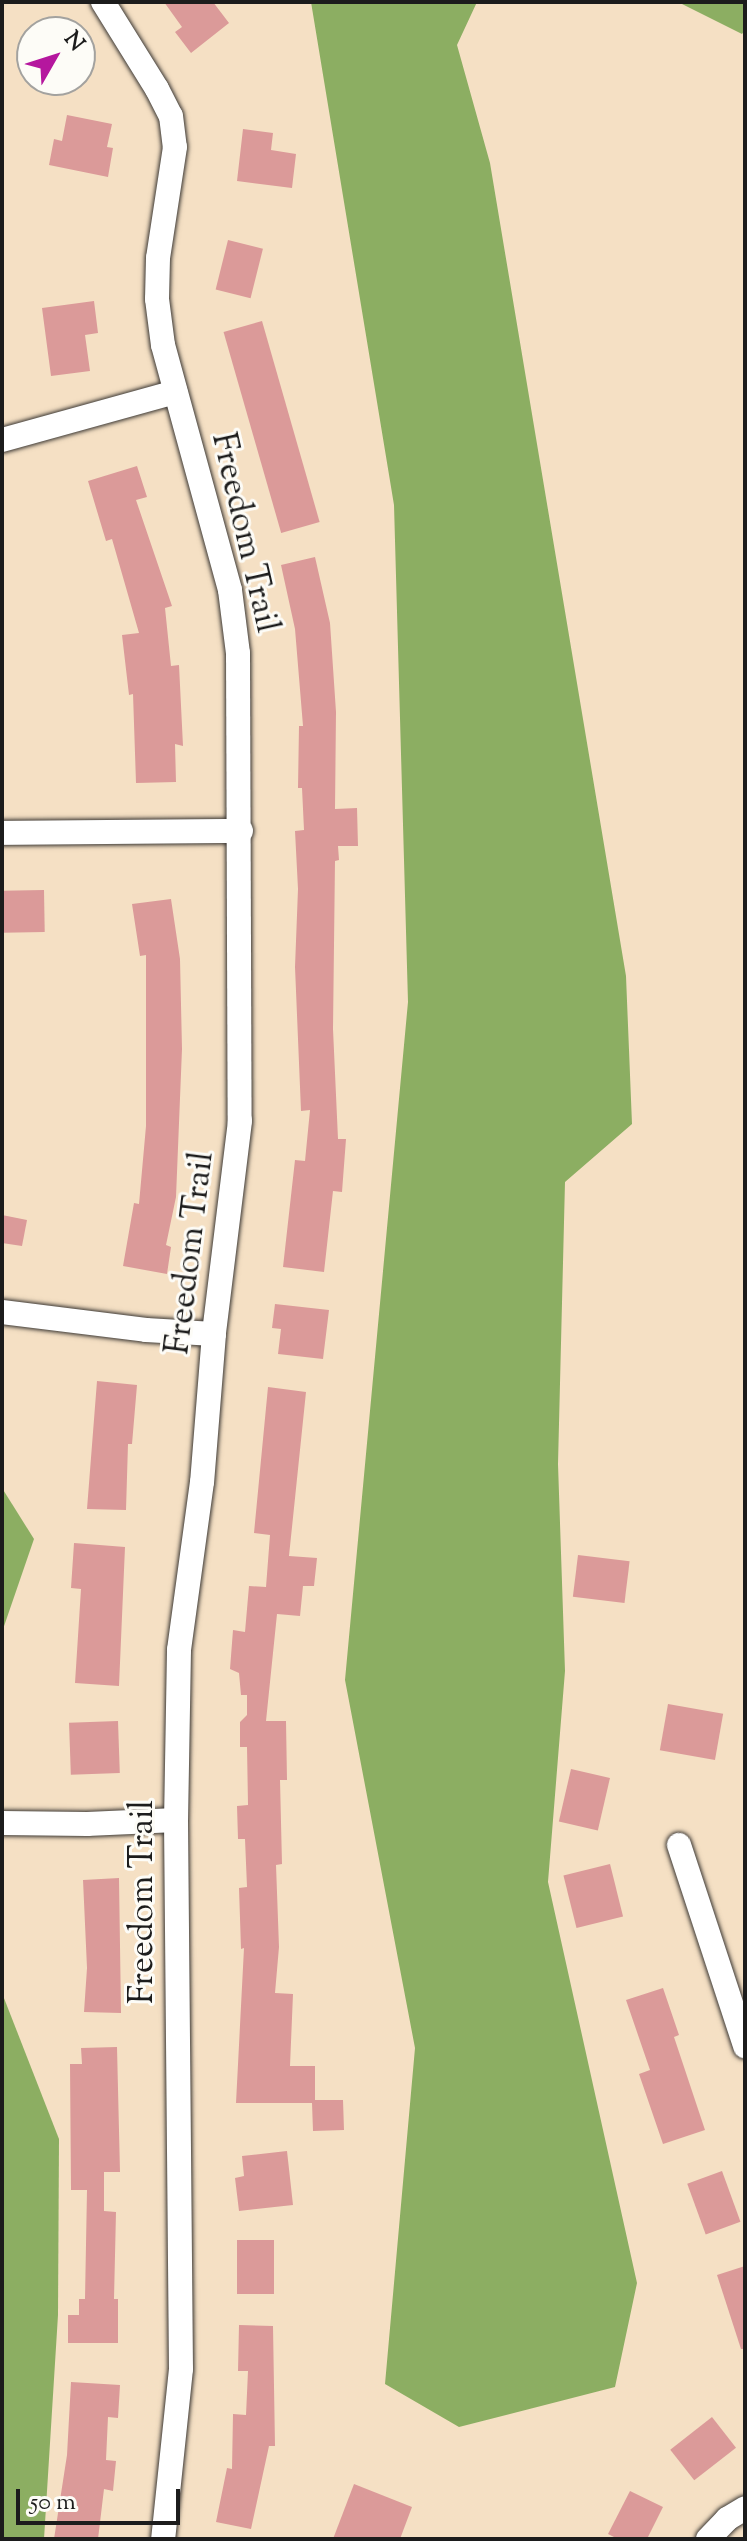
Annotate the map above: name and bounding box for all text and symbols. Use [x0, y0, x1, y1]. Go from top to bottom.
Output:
north arrow [16, 16, 96, 96]
text: N [55, 25, 91, 59]
street label: Freedom Trail [201, 429, 287, 637]
street label: Freedom Trail [158, 1149, 224, 1357]
street label: Freedom Trail [124, 1800, 164, 2004]
scale bar [20, 2473, 184, 2523]
text: 50 m [30, 2486, 76, 2520]

